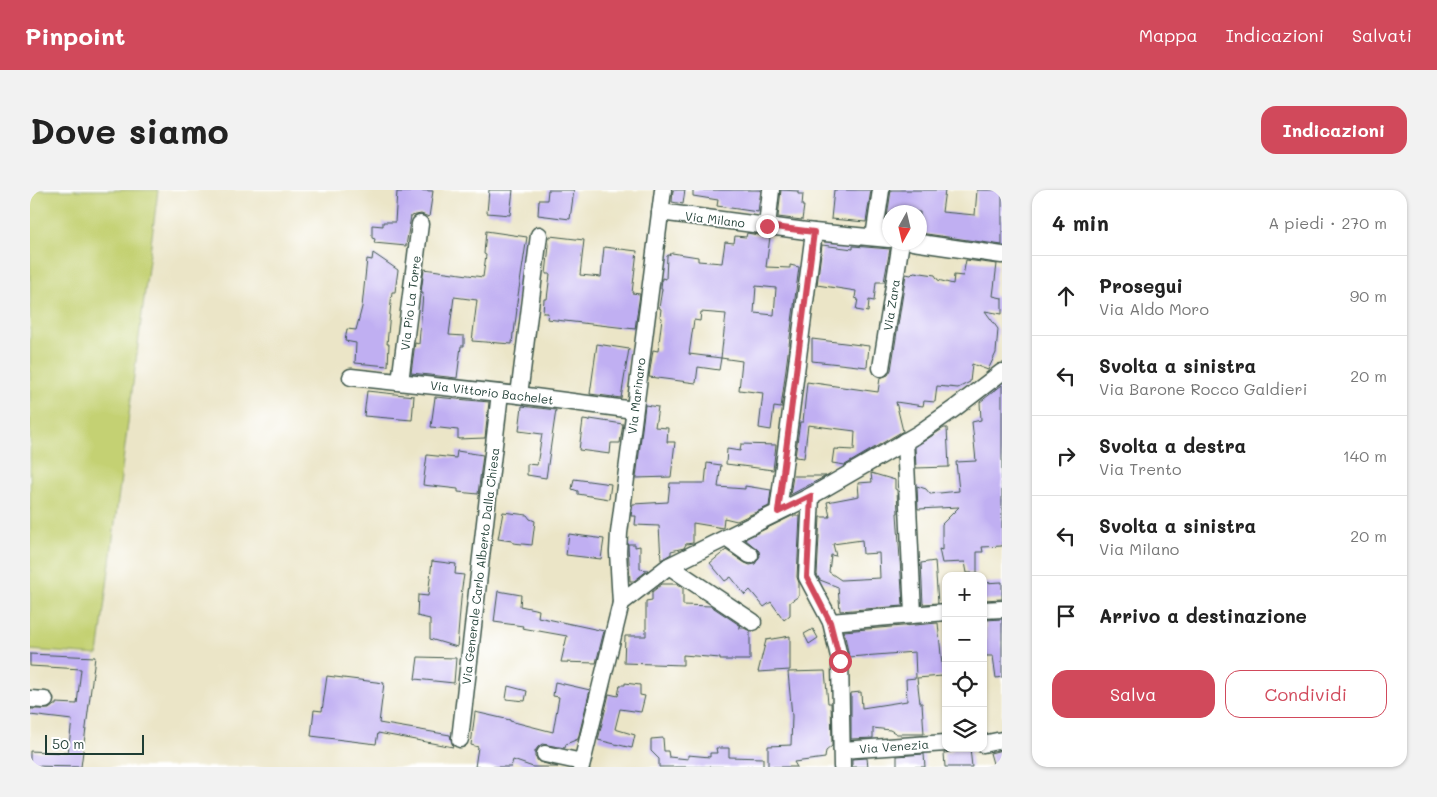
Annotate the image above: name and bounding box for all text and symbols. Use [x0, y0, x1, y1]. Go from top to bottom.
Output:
text: Pinpoint [25, 20, 126, 51]
text: Mappa [1139, 23, 1198, 47]
text: Indicazioni [1226, 23, 1324, 47]
text: Salvati [1352, 23, 1412, 47]
button: Indicazioni [1261, 106, 1407, 154]
text: Dove siamo [30, 107, 229, 153]
north arrow [882, 205, 927, 250]
street label: Via Milano [684, 207, 746, 231]
text: 4 min [1052, 209, 1109, 236]
text: A piedi · 270 m [1268, 212, 1387, 233]
route end [756, 215, 779, 238]
street label: Via Pio La Torre [396, 255, 424, 351]
text: Prosegui [1099, 273, 1183, 298]
street label: Via Zara [879, 278, 903, 332]
icon: ahead [1052, 282, 1080, 310]
text: 90 m [1350, 285, 1387, 306]
text: Via Aldo Moro [1099, 298, 1209, 319]
text: Svolta a sinistra [1099, 353, 1256, 378]
street label: Via Marinaro [623, 357, 649, 435]
icon: left [1052, 362, 1080, 390]
text: 20 m [1350, 365, 1387, 386]
street label: Via Vittorio Bachelet [429, 376, 555, 408]
text: Via Barone Rocco Galdieri [1099, 378, 1307, 399]
text: Svolta a destra [1099, 433, 1246, 458]
icon: right [1052, 442, 1080, 470]
text: 140 m [1343, 445, 1387, 466]
street label: Via Generale Carlo Alberto Dalla Chiesa [458, 447, 502, 685]
text: Via Trento [1099, 458, 1182, 479]
text: Svolta a sinistra [1099, 513, 1256, 538]
icon: left [1052, 522, 1080, 550]
text: 20 m [1350, 525, 1387, 546]
text: Via Milano [1099, 538, 1179, 559]
map controls [942, 572, 987, 752]
button: + [942, 572, 987, 617]
icon: arrive [1052, 602, 1080, 630]
text: Arrivo a destinazione [1099, 603, 1307, 628]
button: − [942, 617, 987, 662]
route start [829, 650, 852, 673]
button: locate [942, 662, 987, 707]
button: Salva [1052, 670, 1215, 718]
button: Condividi [1225, 670, 1387, 718]
button: layers [942, 707, 987, 752]
scale bar [45, 732, 144, 755]
text: 50 m [52, 734, 84, 753]
street label: Via Venezia [859, 736, 929, 756]

